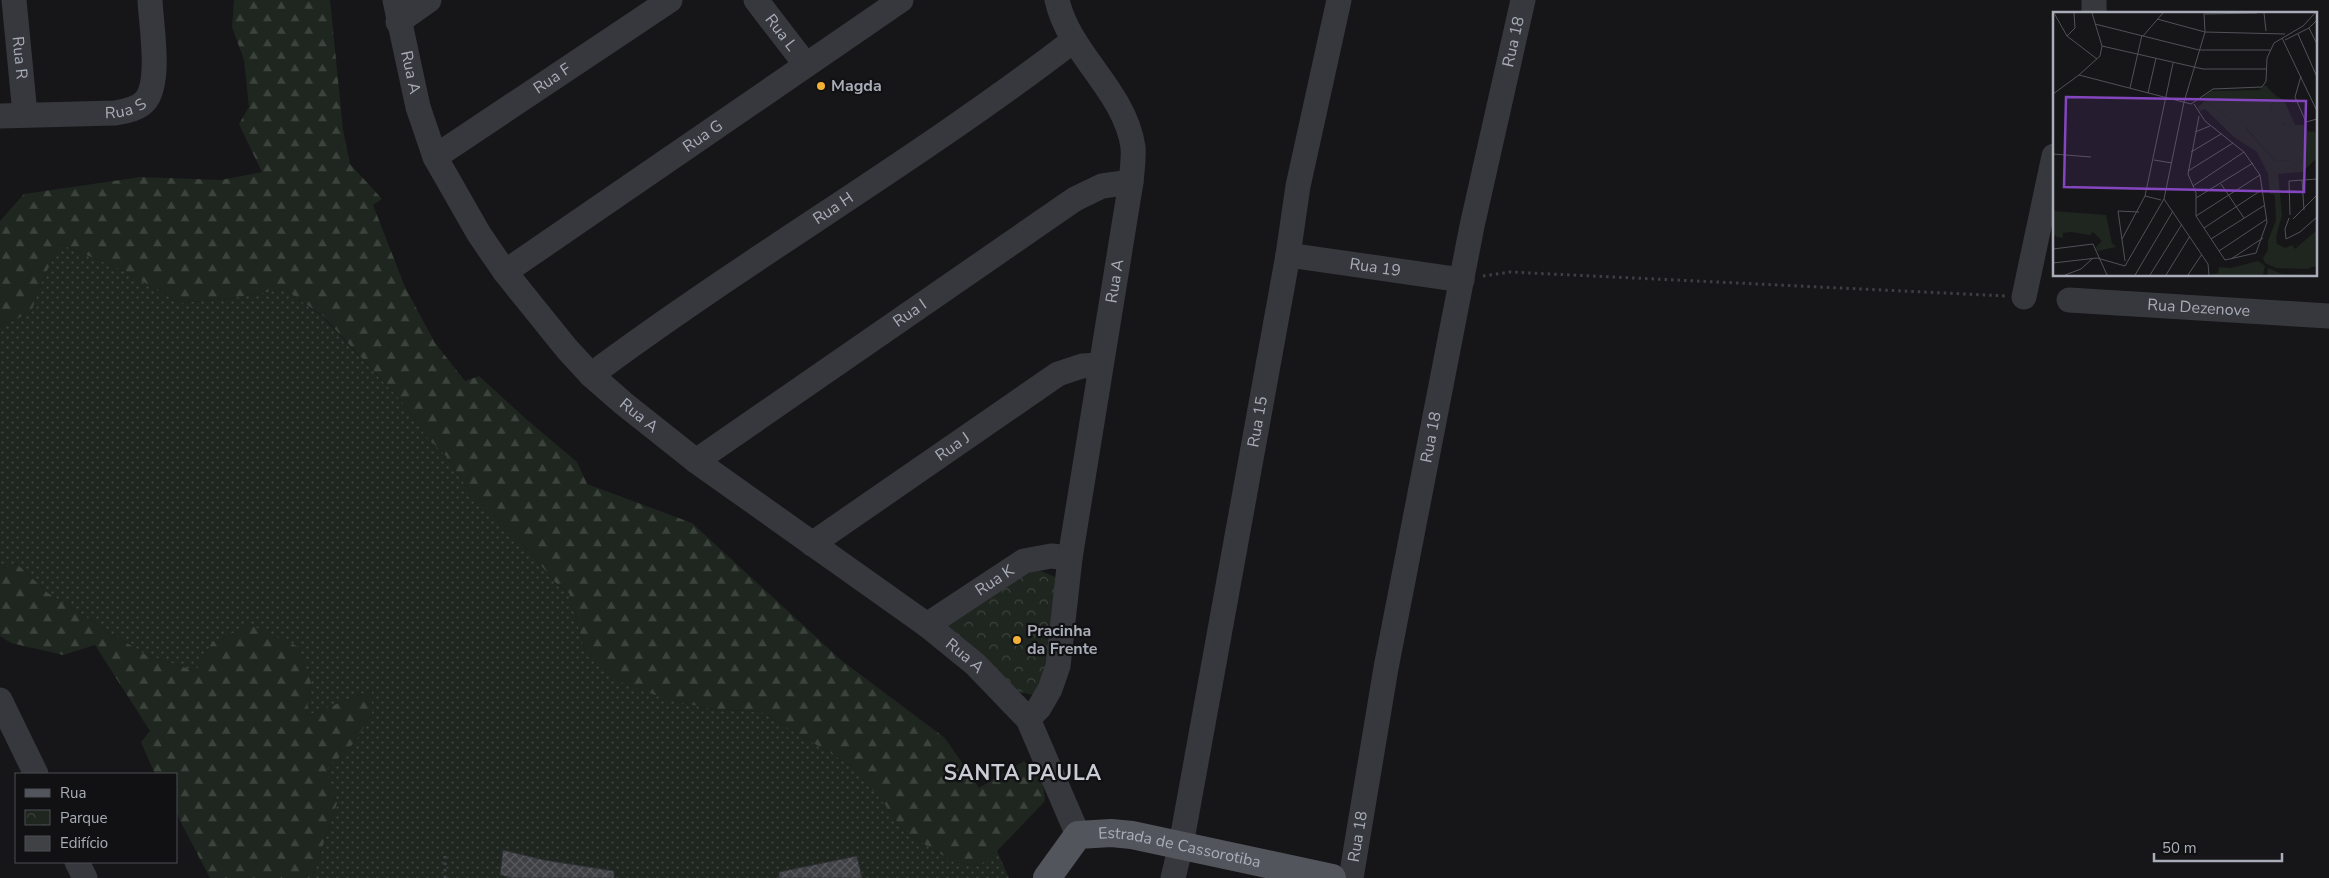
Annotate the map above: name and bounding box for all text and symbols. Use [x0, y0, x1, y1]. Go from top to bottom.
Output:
street label: Rua L [760, 10, 802, 56]
inset map [2053, 12, 2316, 276]
street label: Rua 18 [1497, 14, 1530, 69]
street label: Rua R [7, 35, 33, 80]
street label: Rua A [395, 49, 426, 96]
street label: Rua F [529, 58, 576, 99]
place label: Magda [831, 75, 882, 97]
marker: Magda [815, 80, 827, 92]
street label: Rua S [105, 93, 151, 124]
street label: Rua G [678, 115, 727, 158]
street label: Rua H [809, 187, 858, 230]
street label: Rua 19 [1348, 253, 1402, 282]
street label: Rua A [1101, 257, 1129, 305]
street label: Rua I [889, 294, 931, 333]
street label: Rua Dezenove [2147, 294, 2251, 322]
street label: Rua A [615, 393, 663, 438]
street label: Rua 15 [1242, 395, 1273, 449]
street label: Rua 18 [1415, 410, 1447, 465]
street label: Rua J [931, 427, 974, 466]
street label: Rua K [971, 559, 1019, 601]
place label: Pracinha da Frente [1027, 620, 1098, 660]
street label: Rua A [941, 633, 989, 678]
marker: Pracinha da Frente [1011, 634, 1023, 646]
district label: SANTA PAULA [944, 759, 1102, 787]
legend [15, 773, 178, 863]
text: Rua [60, 783, 86, 803]
text: Parque [60, 808, 108, 828]
street label: Rua 18 [1343, 809, 1373, 864]
street label: Estrada de Cassorotiba [1098, 822, 1263, 873]
scale bar [2154, 830, 2282, 862]
text: Edifício [60, 833, 108, 853]
text: 50 m [2162, 838, 2197, 858]

